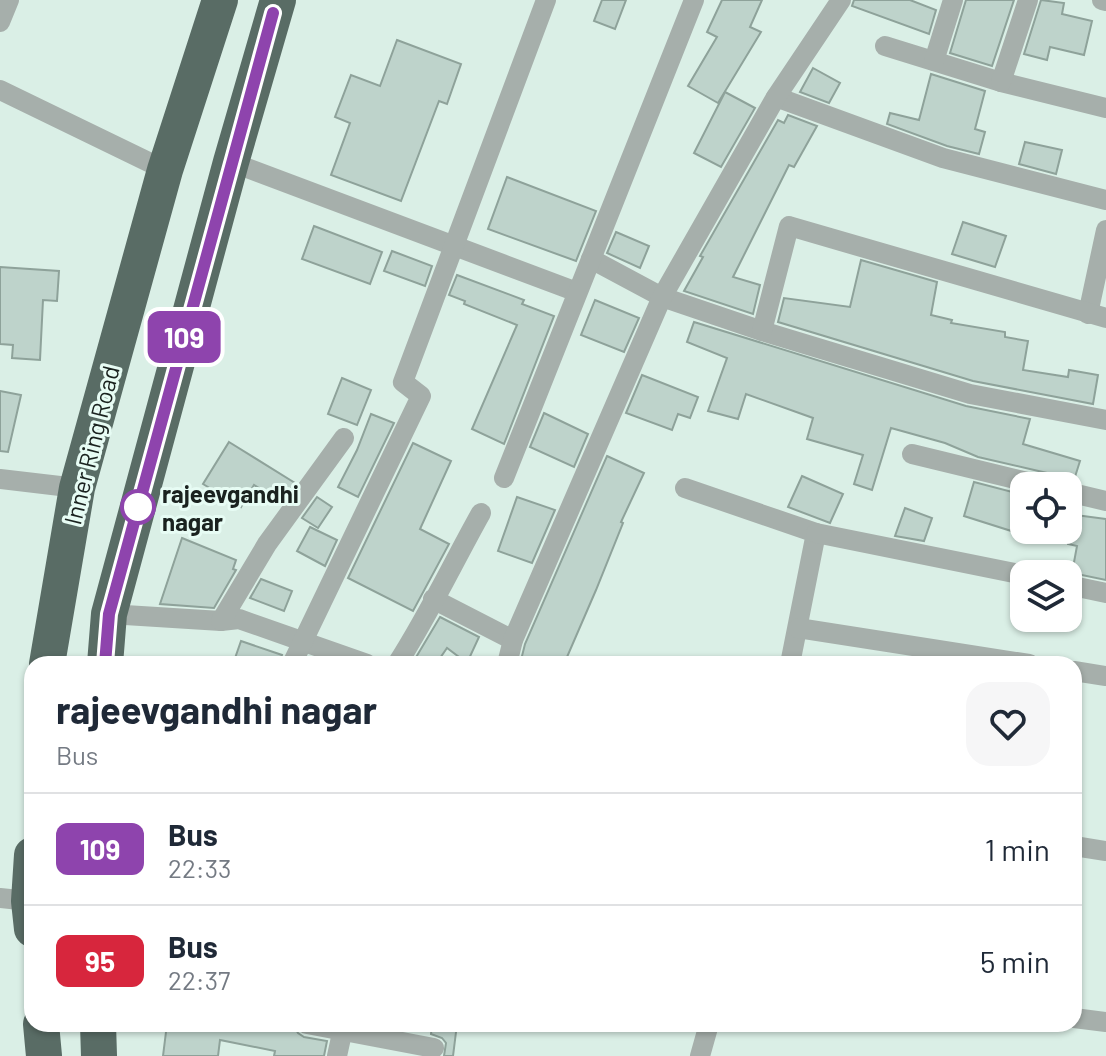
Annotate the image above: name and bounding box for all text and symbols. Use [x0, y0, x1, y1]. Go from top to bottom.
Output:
line badge: 109 [138, 311, 230, 363]
text: 109 [164, 320, 204, 354]
street label: Inner Ring Road [57, 363, 125, 527]
map controls [1010, 472, 1082, 632]
button: locate [1010, 472, 1082, 544]
place label: rajeevgandhi nagar [162, 479, 299, 536]
marker: rajeevgandhi nagar [121, 490, 155, 524]
button: layers [1010, 560, 1082, 632]
button: heart [966, 682, 1050, 766]
text: rajeevgandhi nagar [56, 686, 377, 732]
text: Bus [56, 739, 98, 770]
text: Bus [168, 816, 218, 852]
text: 1 min [985, 831, 1050, 867]
text: 109 [80, 832, 120, 866]
text: 22:33 [168, 852, 231, 883]
text: Bus [168, 928, 218, 964]
text: 5 min [980, 943, 1050, 979]
text: 95 [85, 944, 115, 978]
text: 22:37 [168, 964, 230, 995]

